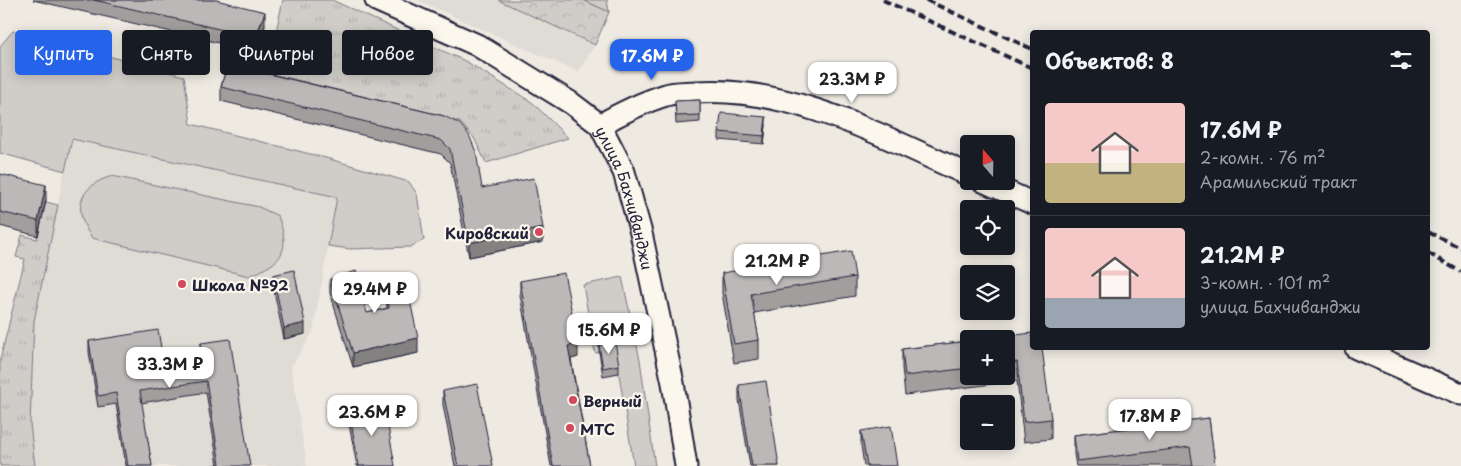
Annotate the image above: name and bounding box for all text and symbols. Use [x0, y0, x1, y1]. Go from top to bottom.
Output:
chip: Купить [15, 30, 112, 75]
chip: Снять [122, 30, 210, 75]
chip: Фильтры [220, 30, 332, 75]
chip: Новое [342, 30, 433, 75]
pin: 17.6M ₽ [606, 38, 698, 81]
text: 17.6M ₽ [621, 43, 683, 67]
text: Объектов: 8 [1045, 44, 1174, 76]
icon: filters [1387, 46, 1415, 74]
pin: 23.3M ₽ [806, 62, 898, 104]
text: 23.3M ₽ [819, 66, 885, 90]
text: 17.6M ₽ [1200, 113, 1282, 145]
street label: улица Бахчиванджи [591, 122, 660, 271]
icon: home [1085, 123, 1145, 183]
north arrow [960, 135, 1015, 190]
map controls [960, 135, 1015, 450]
text: 2-комн. · 76 m² [1200, 145, 1325, 169]
text: Арамильский тракт [1200, 169, 1357, 193]
button: locate [960, 200, 1015, 255]
place label: Кировский [445, 221, 529, 244]
marker: Кировский [533, 226, 545, 238]
text: 21.2M ₽ [1200, 238, 1284, 270]
pin: 21.2M ₽ [731, 244, 823, 286]
text: 21.2M ₽ [745, 248, 809, 272]
icon: home [1085, 248, 1145, 308]
button: layers [960, 265, 1015, 320]
text: 3-комн. · 101 m² [1200, 270, 1330, 294]
pin: 29.4M ₽ [329, 272, 421, 314]
place label: Школа №92 [192, 273, 289, 296]
text: 29.4M ₽ [343, 276, 407, 300]
marker: Школа №92 [176, 278, 188, 290]
text: улица Бахчиванджи [1200, 294, 1361, 318]
pin: 15.6M ₽ [563, 312, 655, 355]
text: 15.6M ₽ [578, 317, 640, 341]
button: + [960, 330, 1015, 385]
pin: 33.3M ₽ [124, 346, 216, 389]
text: 33.3M ₽ [137, 351, 203, 375]
place label: Верный [583, 389, 642, 412]
pin: 23.6M ₽ [326, 394, 418, 437]
marker: Верный [567, 394, 579, 406]
button: − [960, 395, 1015, 450]
pin: 17.8M ₽ [1104, 398, 1196, 441]
text: 23.6M ₽ [338, 399, 406, 423]
text: 17.8M ₽ [1119, 403, 1181, 427]
place label: МТС [580, 417, 615, 440]
marker: МТС [564, 422, 576, 434]

